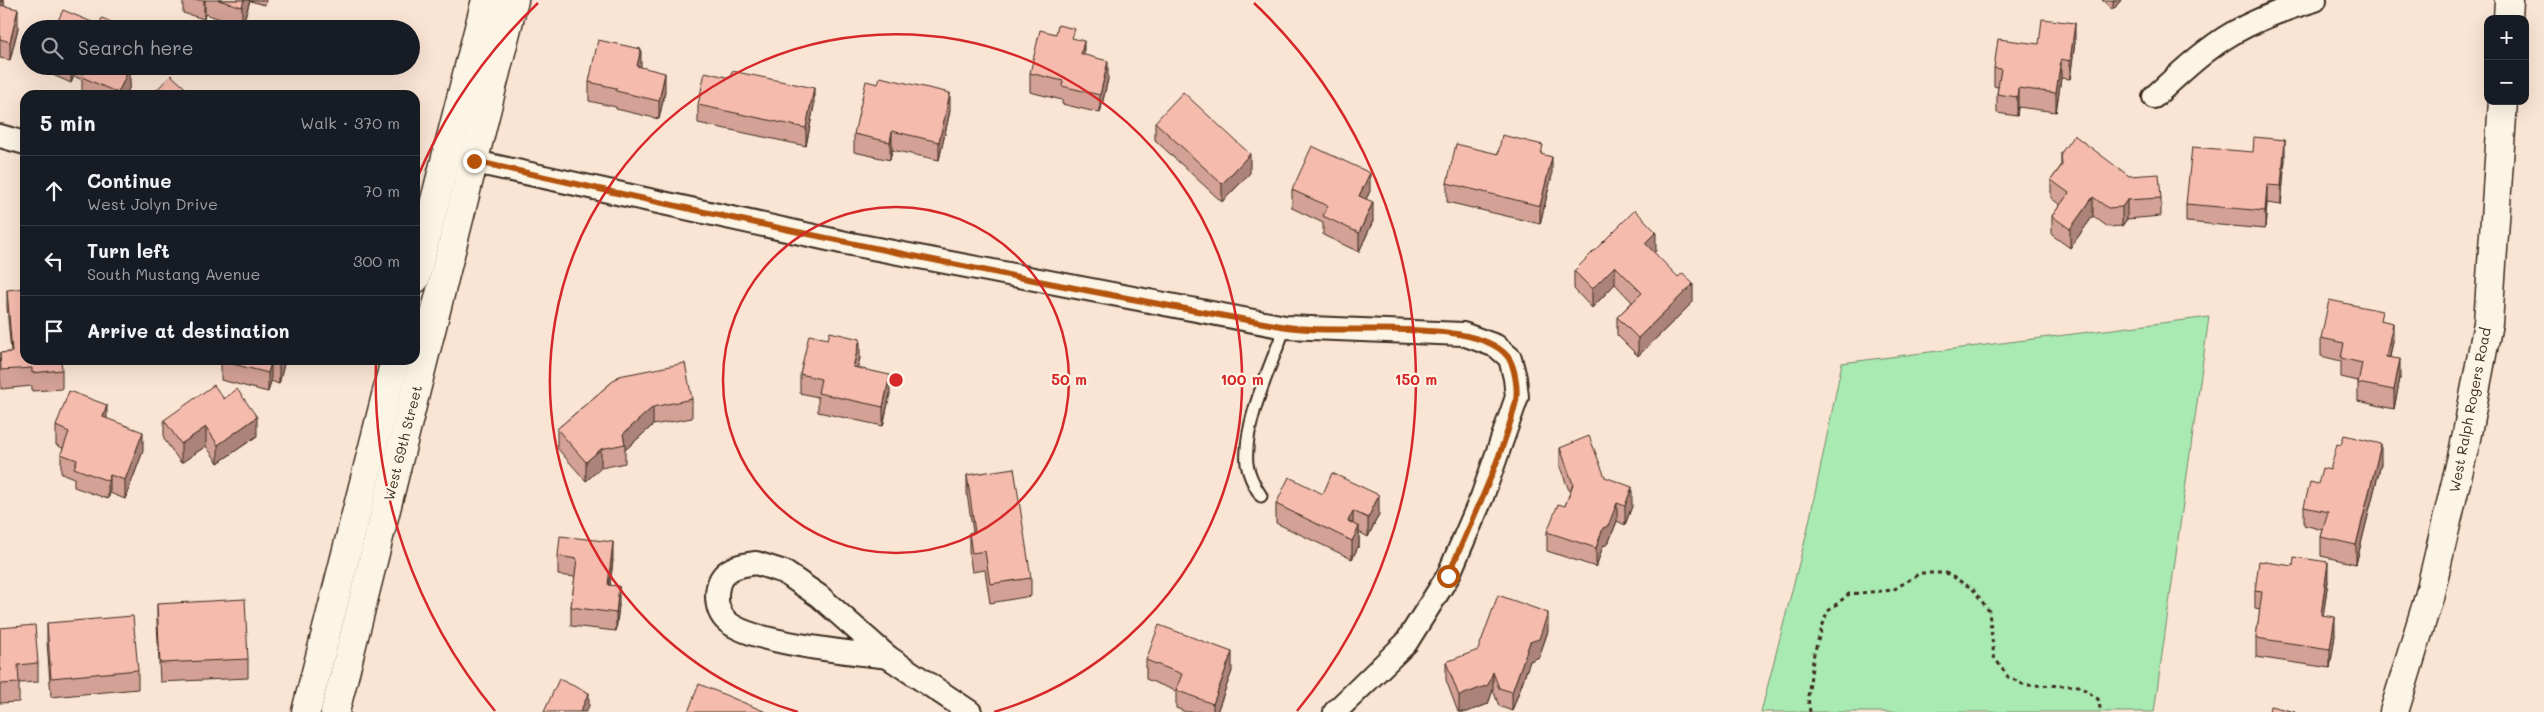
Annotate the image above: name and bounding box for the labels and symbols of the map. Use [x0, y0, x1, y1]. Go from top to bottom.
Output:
route end [463, 150, 486, 173]
street label: West Ralph Rogers Road [2444, 326, 2495, 494]
text: 50 m [1051, 369, 1087, 389]
text: 100 m [1220, 369, 1264, 389]
text: 150 m [1395, 369, 1437, 389]
centre of rings [887, 371, 905, 389]
street label: West 69th Street [379, 383, 426, 503]
route start [1437, 565, 1460, 588]

